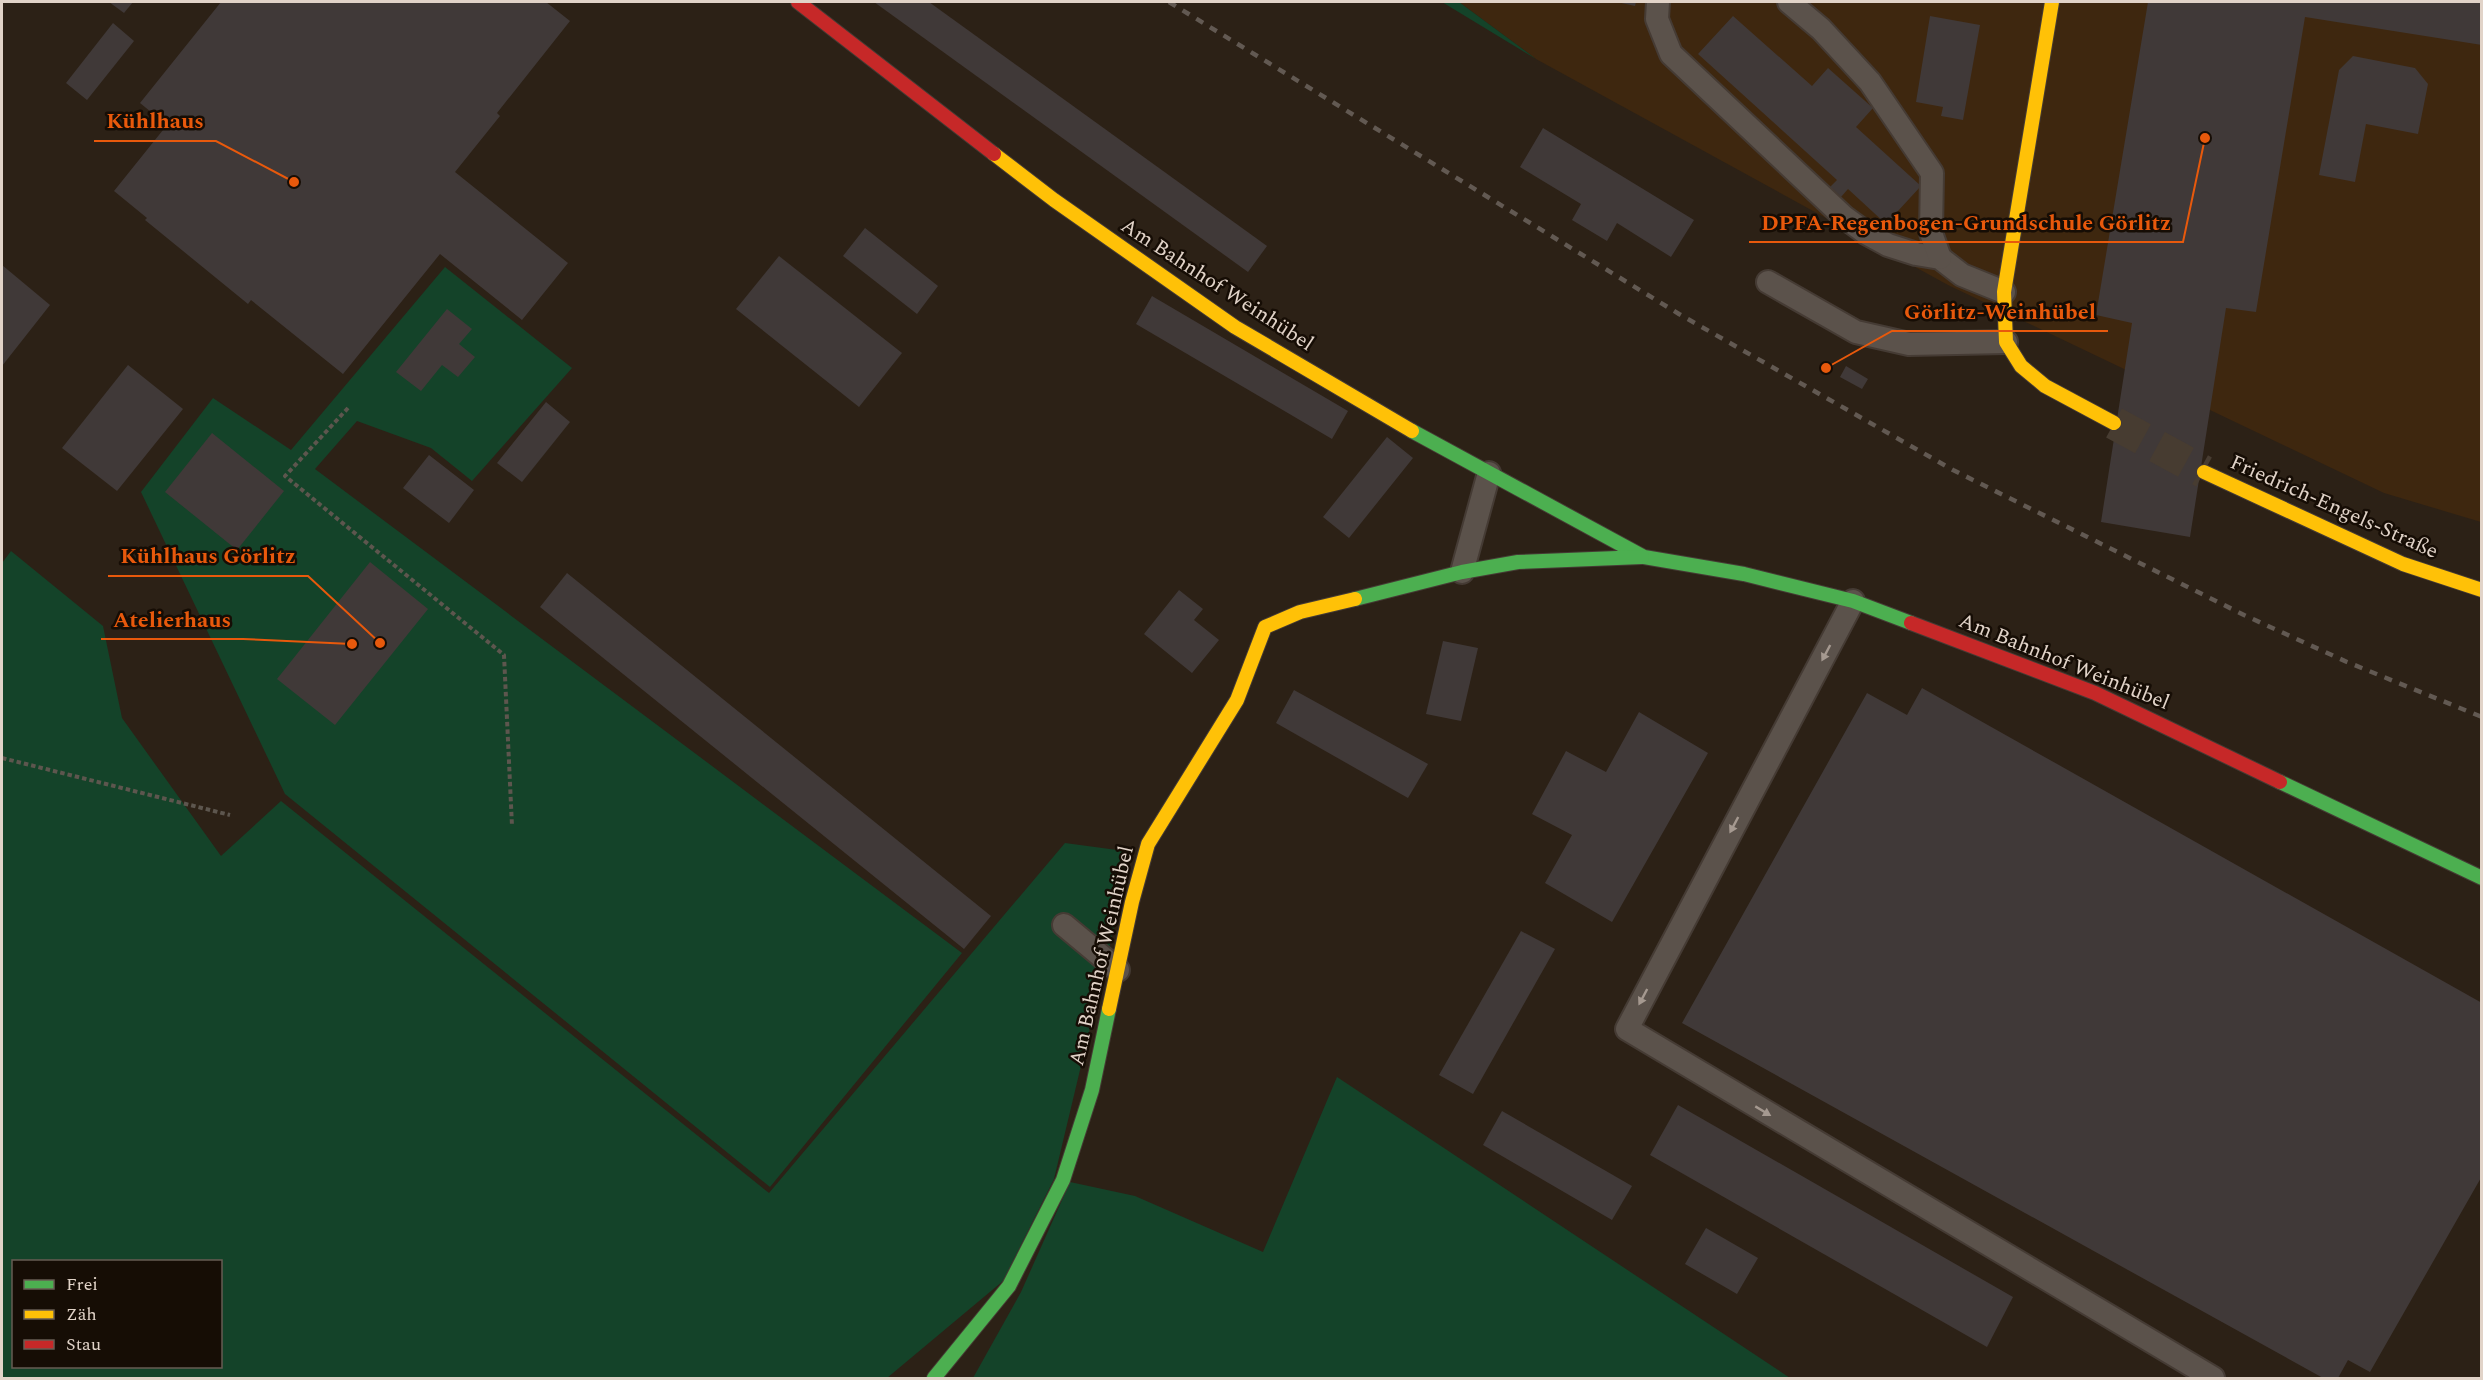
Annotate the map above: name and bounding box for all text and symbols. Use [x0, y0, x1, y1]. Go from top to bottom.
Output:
callout: Kühlhaus [94, 101, 216, 141]
text: Kühlhaus [106, 105, 204, 138]
callout: DPFA-Regenbogen-Grundschule Görlitz [1749, 202, 2183, 242]
text: DPFA-Regenbogen-Grundschule Görlitz [1761, 207, 2171, 240]
street label: Am Bahnhof Weinhübel [1114, 210, 1320, 360]
callout: Görlitz-Weinhübel [1892, 291, 2108, 331]
text: Görlitz-Weinhübel [1904, 296, 2096, 329]
street label: Friedrich-Engels-Straße [2225, 447, 2443, 567]
callout: Kühlhaus Görlitz [108, 536, 308, 576]
text: Kühlhaus Görlitz [120, 540, 296, 573]
callout: Atelierhaus [101, 599, 243, 639]
text: Atelierhaus [113, 604, 231, 637]
street label: Am Bahnhof Weinhübel [1954, 605, 2174, 719]
one-way arrow [1821, 644, 1830, 661]
one-way arrow [1730, 816, 1740, 834]
street label: Am Bahnhof Weinhübel [1061, 843, 1143, 1069]
one-way arrow [1639, 989, 1648, 1006]
one-way arrow [1755, 1105, 1771, 1116]
legend [12, 1260, 222, 1368]
text: Frei [66, 1271, 98, 1298]
text: Zäh [66, 1301, 97, 1328]
text: Stau [66, 1331, 101, 1358]

